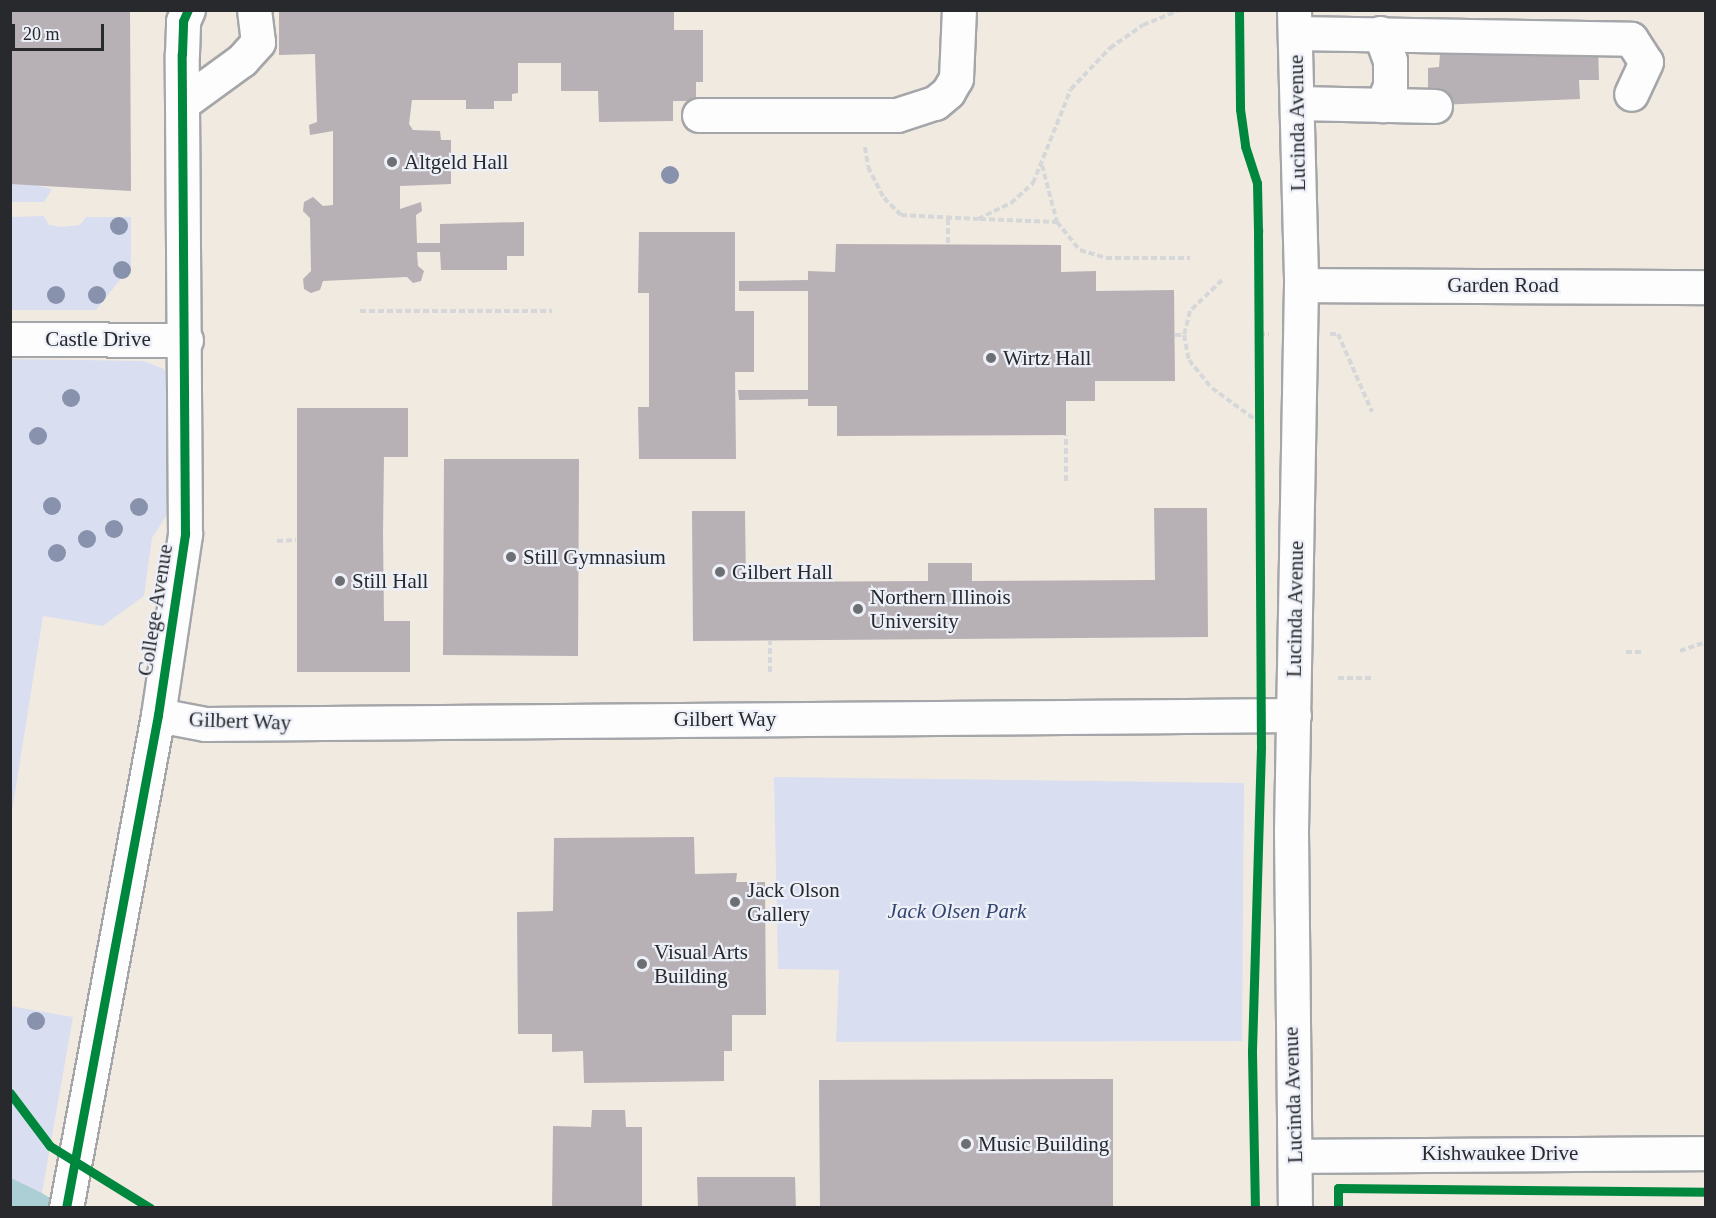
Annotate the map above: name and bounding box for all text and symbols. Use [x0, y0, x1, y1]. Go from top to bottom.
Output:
scale bar [15, 12, 106, 50]
text: 20 m [23, 24, 60, 44]
street label: Lucinda Avenue [1283, 54, 1311, 192]
place label: Altgeld Hall [404, 149, 508, 175]
marker: Altgeld Hall [385, 155, 399, 169]
street label: Garden Road [1447, 272, 1559, 298]
street label: Castle Drive [45, 326, 151, 352]
place label: Wirtz Hall [1003, 345, 1091, 371]
marker: Wirtz Hall [984, 351, 998, 365]
street label: Lucinda Avenue [1281, 540, 1309, 678]
street label: College Avenue [132, 542, 178, 678]
place label: Still Gymnasium [523, 544, 666, 570]
marker: Still Gymnasium [504, 550, 518, 564]
place label: Gilbert Hall [732, 559, 833, 585]
marker: Gilbert Hall [713, 565, 727, 579]
place label: Still Hall [352, 568, 428, 594]
marker: Still Hall [333, 574, 347, 588]
place label: Northern Illinois University [870, 584, 1011, 634]
marker: Northern Illinois University [851, 602, 865, 616]
street label: Gilbert Way [674, 706, 776, 732]
street label: Gilbert Way [188, 707, 292, 735]
place label: Jack Olson Gallery [747, 877, 840, 927]
marker: Jack Olson Gallery [728, 895, 742, 909]
park label: Jack Olsen Park [888, 898, 1026, 924]
place label: Visual Arts Building [654, 939, 749, 989]
marker: Visual Arts Building [635, 957, 649, 971]
street label: Lucinda Avenue [1278, 1026, 1308, 1164]
place label: Music Building [978, 1131, 1109, 1157]
marker: Music Building [959, 1137, 973, 1151]
street label: Kishwaukee Drive [1422, 1140, 1578, 1166]

